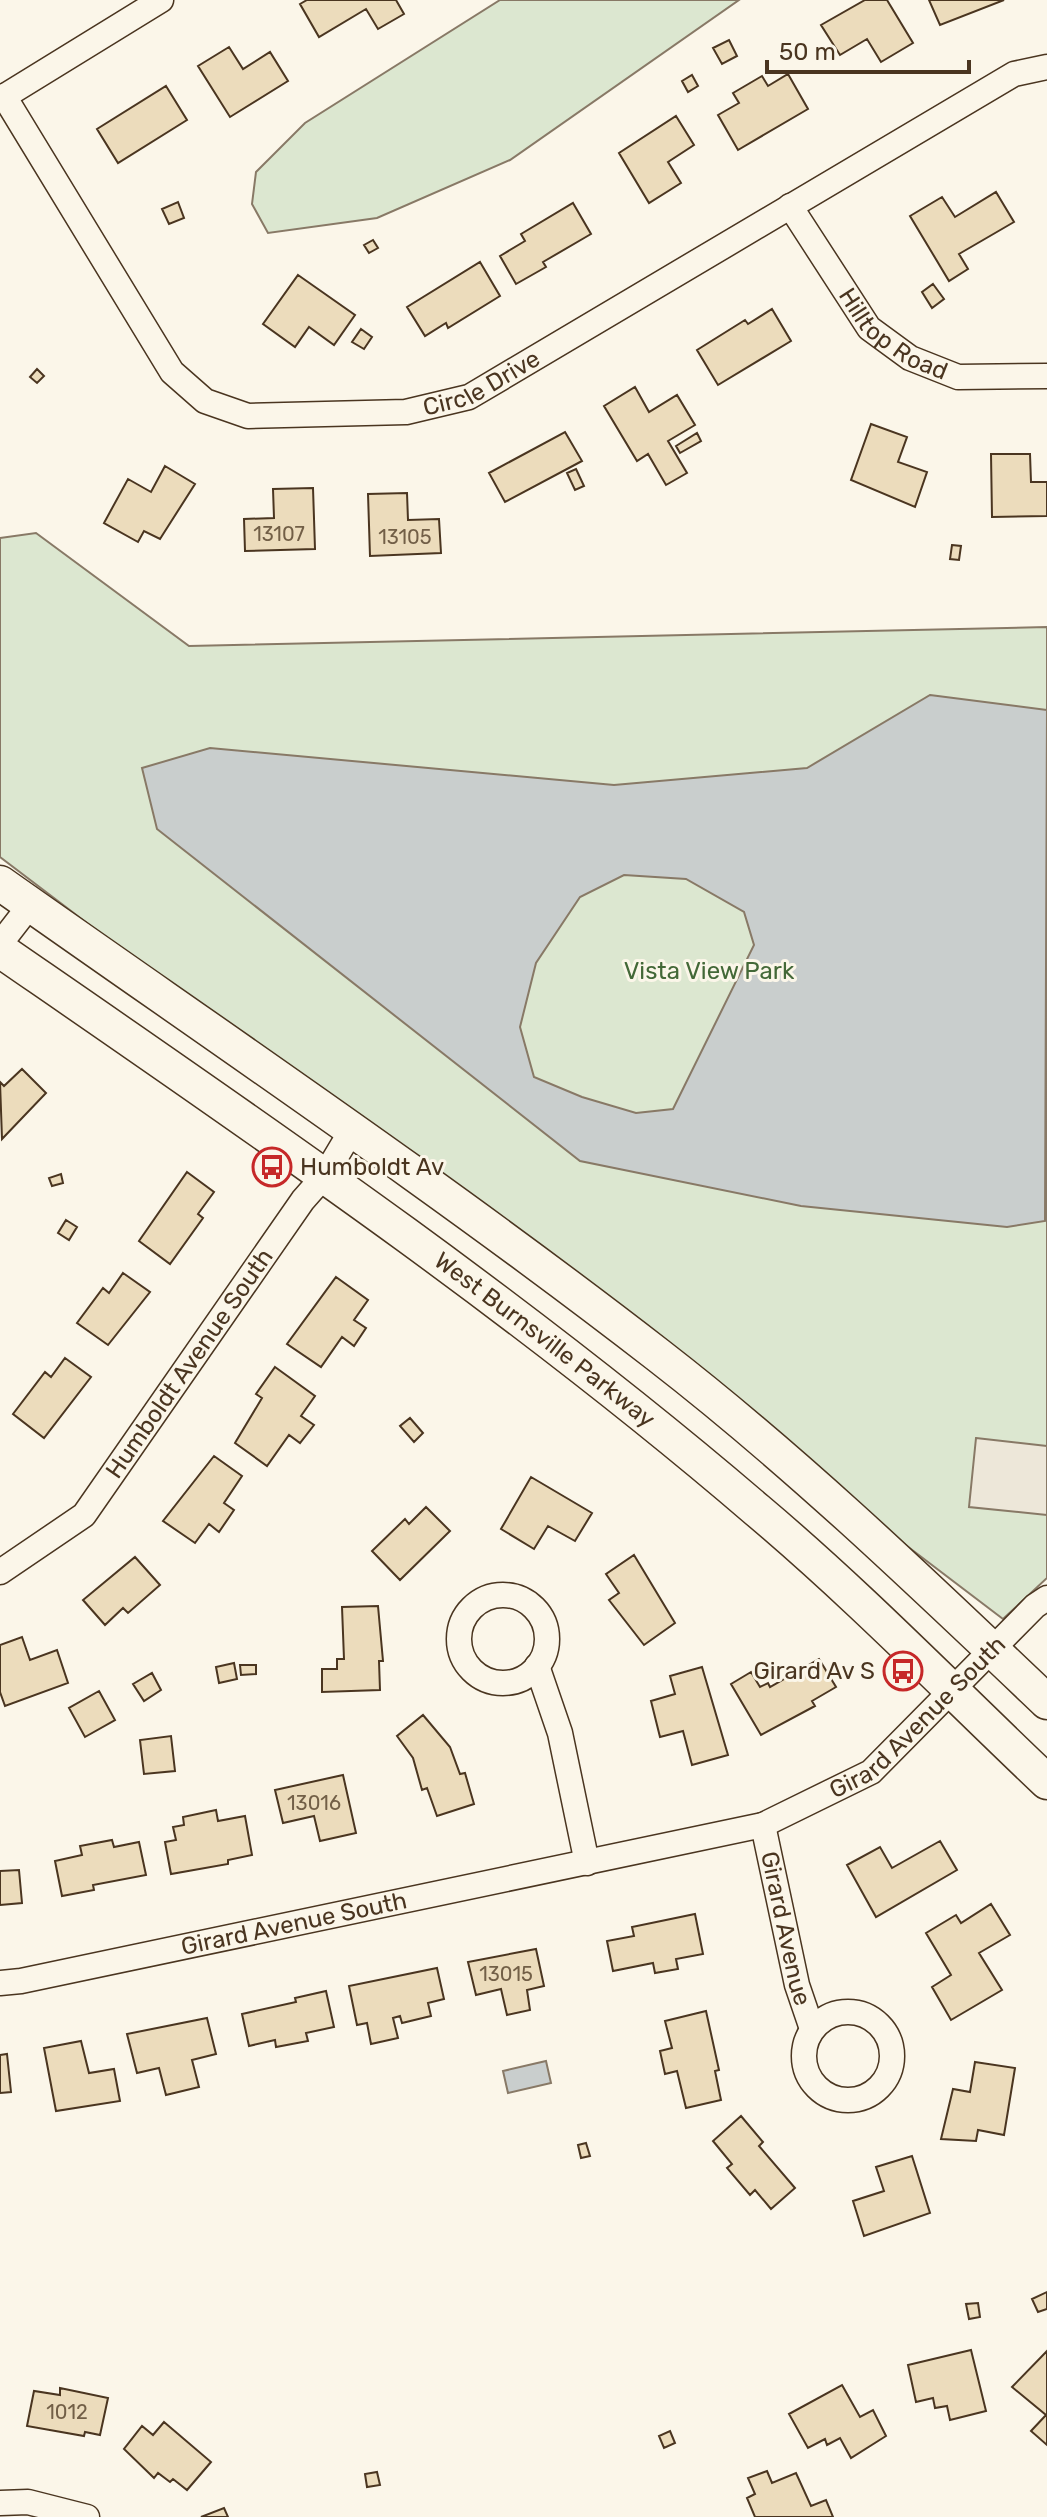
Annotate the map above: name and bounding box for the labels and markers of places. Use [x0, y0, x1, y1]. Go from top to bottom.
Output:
bus stop icon: Humboldt Av [251, 1146, 293, 1188]
place label: Humboldt Av [300, 1153, 444, 1181]
bus stop icon: Girard Av S [882, 1650, 924, 1692]
place label: Girard Av S [753, 1657, 875, 1685]

